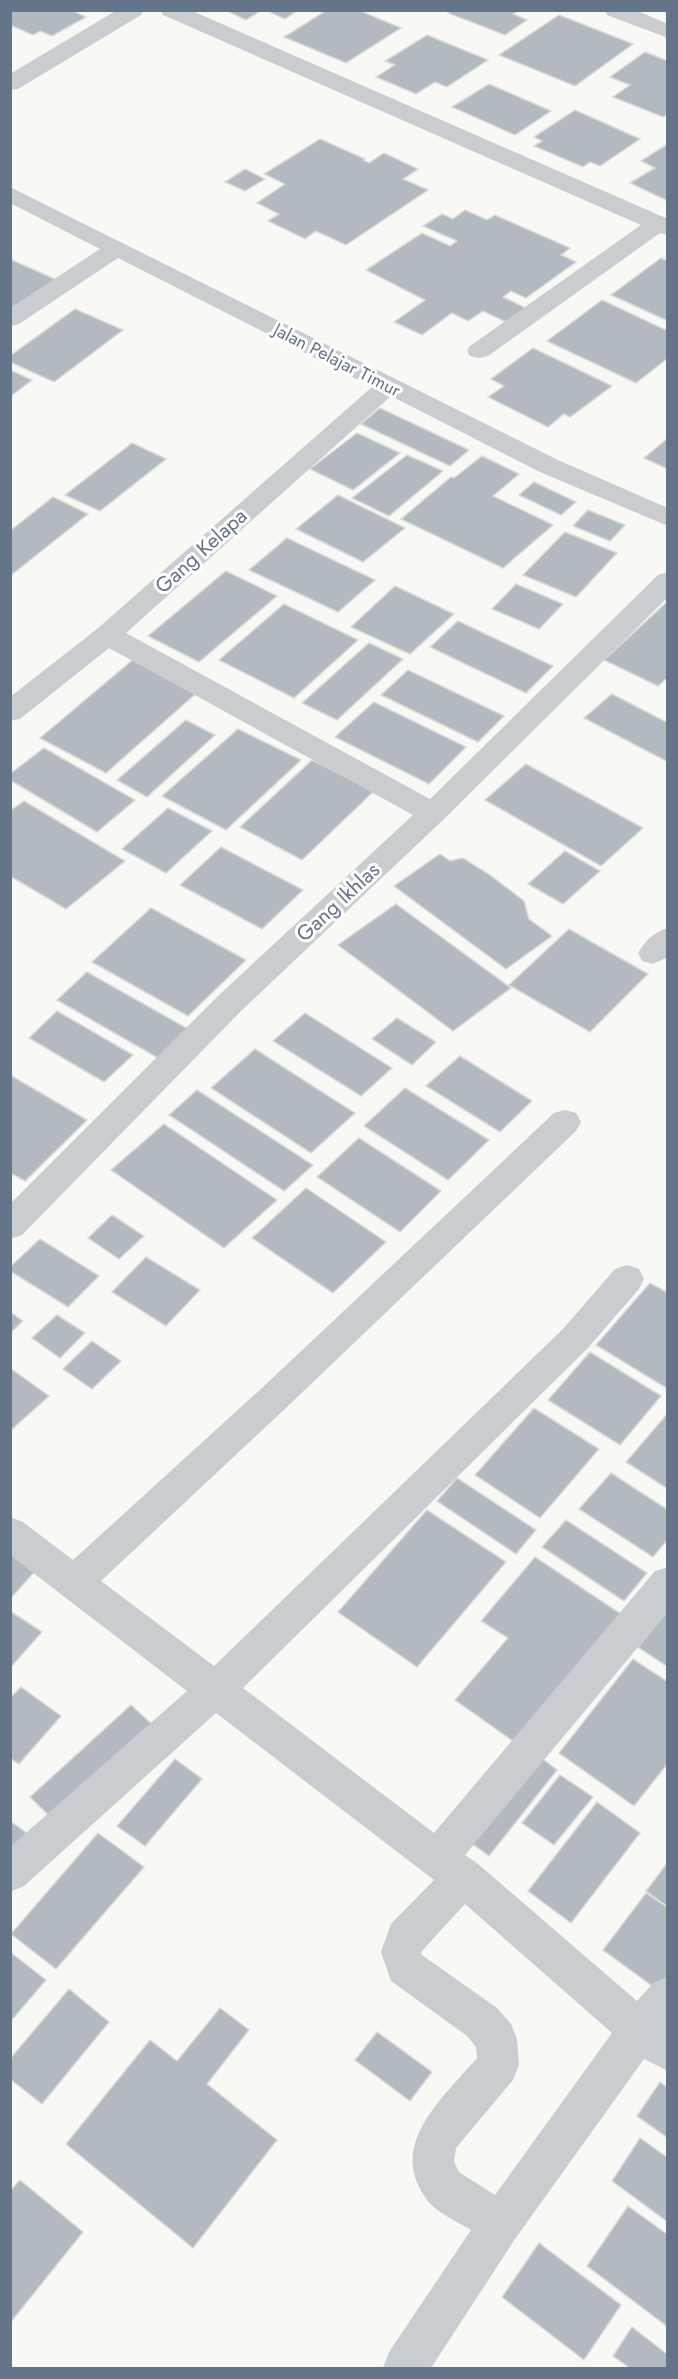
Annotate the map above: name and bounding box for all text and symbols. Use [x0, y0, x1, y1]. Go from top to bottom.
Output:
street label: Jalan Pelajar Timur [267, 316, 406, 404]
street label: Gang Kelapa [148, 501, 254, 601]
street label: Gang Ikhlas [290, 855, 386, 949]

